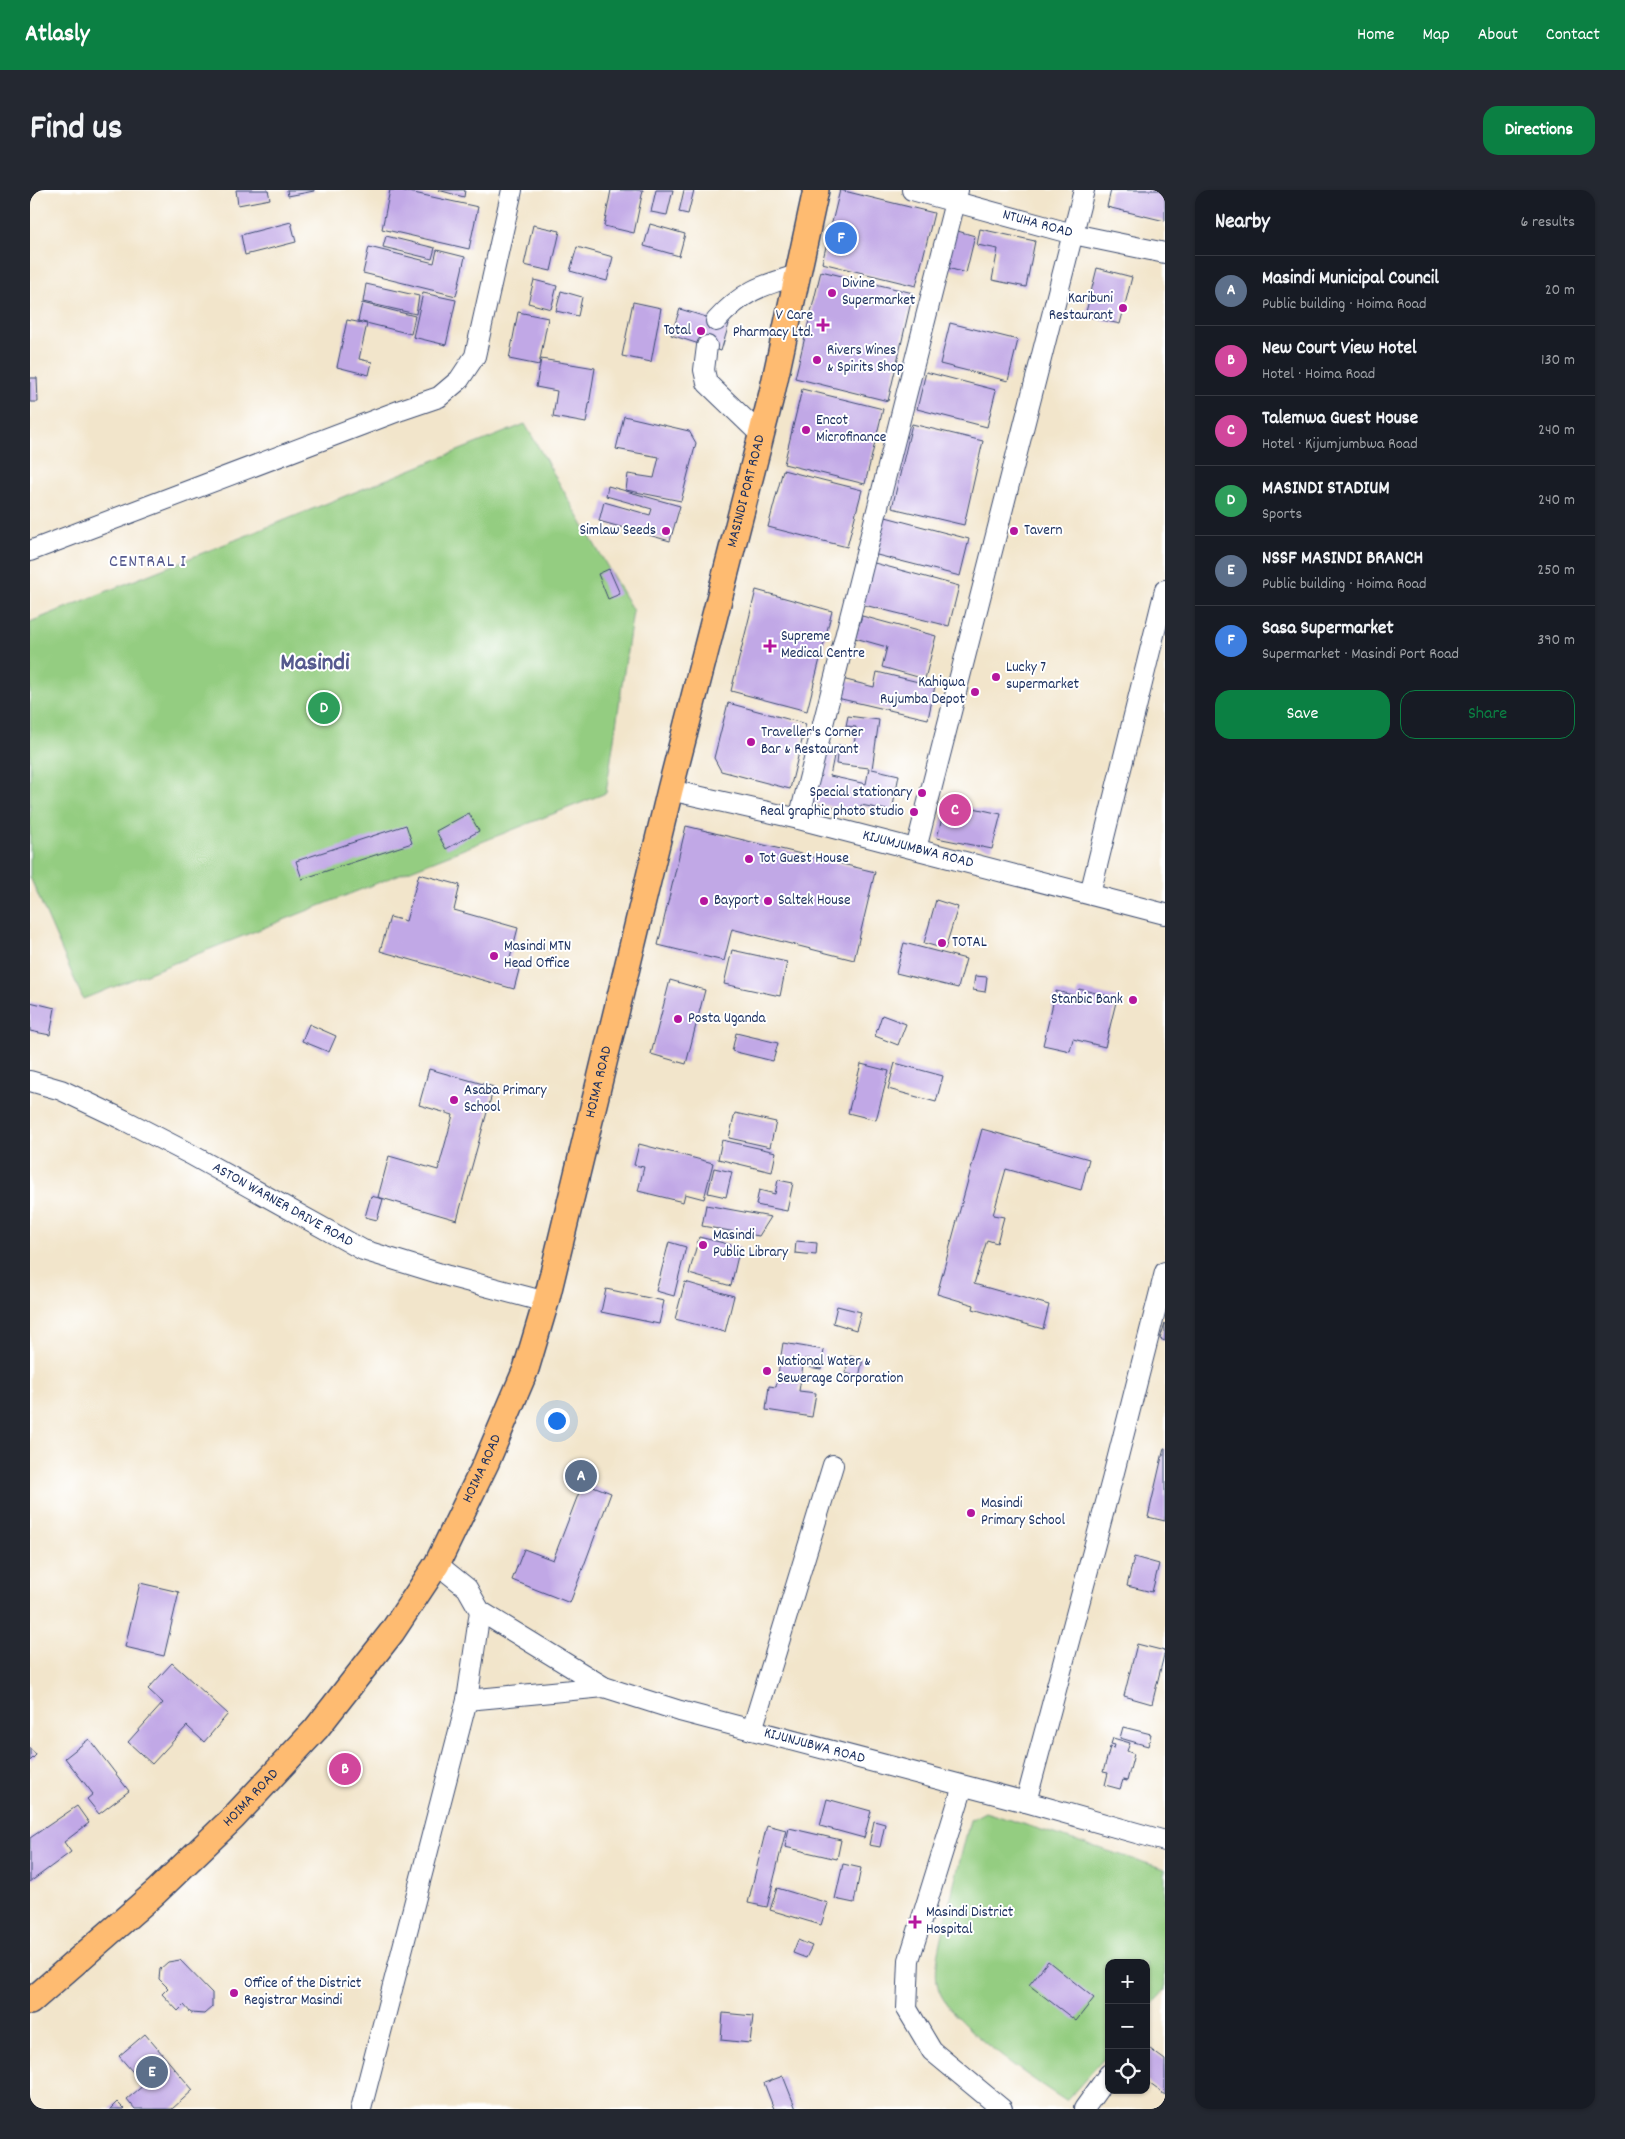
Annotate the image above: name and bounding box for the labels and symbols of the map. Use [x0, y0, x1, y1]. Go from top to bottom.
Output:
street label: NTUHA ROAD [1000, 204, 1075, 244]
pin: F [825, 219, 857, 257]
place label: Divine Supermarket [842, 273, 916, 312]
marker: Divine Supermarket [826, 287, 838, 299]
place label: Karibuni Restaurant [1049, 288, 1113, 327]
marker: Karibuni Restaurant [1117, 302, 1129, 314]
place label: V Care Pharmacy Ltd. [733, 305, 813, 344]
marker: V Care Pharmacy Ltd. [817, 319, 829, 331]
place label: Total [664, 320, 691, 342]
marker: Total [695, 325, 707, 337]
place label: Rivers Wines & Spirits Shop [827, 340, 904, 379]
marker: Rivers Wines & Spirits Shop [811, 354, 823, 366]
place label: Encot Microfinance [816, 410, 887, 449]
marker: Encot Microfinance [800, 424, 812, 436]
street label: MASINDI PORT ROAD [722, 432, 772, 550]
place label: Simlaw Seeds [579, 520, 656, 542]
place label: Tavern [1024, 520, 1062, 542]
marker: Simlaw Seeds [660, 525, 672, 537]
marker: Tavern [1008, 525, 1020, 537]
district label: CENTRAL I [109, 550, 187, 575]
place label: Supreme Medical Centre [781, 626, 865, 665]
marker: Supreme Medical Centre [763, 639, 777, 653]
district label: Masindi [280, 646, 350, 682]
place label: Lucky 7 supermarket [1006, 657, 1080, 696]
marker: Lucky 7 supermarket [990, 671, 1002, 683]
place label: Kahigwa Rujumba Depot [880, 672, 966, 711]
marker: Kahigwa Rujumba Depot [969, 686, 981, 698]
pin: D [308, 689, 340, 727]
place label: Traveller's Corner Bar & Restaurant [761, 722, 864, 761]
marker: Traveller's Corner Bar & Restaurant [745, 736, 757, 748]
place label: Special stationary [810, 782, 913, 804]
marker: Special stationary [916, 787, 928, 799]
pin: C [939, 791, 971, 829]
place label: Real graphic photo studio [760, 801, 904, 823]
marker: Real graphic photo studio [908, 806, 920, 818]
street label: KIJUMJUMBWA ROAD [860, 825, 976, 875]
place label: Tot Guest House [759, 848, 849, 870]
marker: Tot Guest House [743, 853, 755, 865]
place label: Bayport [714, 890, 759, 912]
place label: Saltek House [778, 890, 851, 912]
marker: Bayport [698, 895, 710, 907]
marker: Saltek House [762, 895, 774, 907]
place label: TOTAL [952, 932, 987, 954]
place label: Masindi MTN Head Office [504, 936, 571, 975]
marker: TOTAL [936, 937, 948, 949]
marker: Masindi MTN Head Office [488, 950, 500, 962]
place label: Stanbic Bank [1051, 989, 1123, 1011]
marker: Stanbic Bank [1127, 994, 1139, 1006]
place label: Posta Uganda [688, 1008, 767, 1030]
marker: Posta Uganda [672, 1013, 684, 1025]
street label: HOIMA ROAD [580, 1044, 619, 1120]
place label: Asaba Primary School [464, 1080, 548, 1119]
marker: Asaba Primary School [448, 1094, 460, 1106]
street label: ASTON WARNER DRIVE ROAD [208, 1157, 357, 1253]
place label: Masindi Public Library [713, 1225, 789, 1264]
marker: Masindi Public Library [697, 1239, 709, 1251]
place label: National Water & Sewerage Corporation [777, 1351, 903, 1390]
marker: National Water & Sewerage Corporation [761, 1365, 773, 1377]
your location [544, 1408, 570, 1434]
street label: HOIMA ROAD [457, 1431, 508, 1507]
pin: A [565, 1457, 597, 1495]
place label: Masindi Primary School [981, 1493, 1065, 1532]
marker: Masindi Primary School [965, 1507, 977, 1519]
street label: KIJUNJUBWA ROAD [761, 1722, 867, 1770]
pin: B [329, 1750, 361, 1788]
street label: HOIMA ROAD [218, 1764, 285, 1833]
place label: Masindi District Hospital [926, 1902, 1014, 1941]
marker: Masindi District Hospital [908, 1915, 922, 1929]
place label: Office of the District Registrar Masindi [244, 1973, 362, 2012]
marker: Office of the District Registrar Masindi [228, 1987, 240, 1999]
pin: E [136, 2053, 168, 2091]

